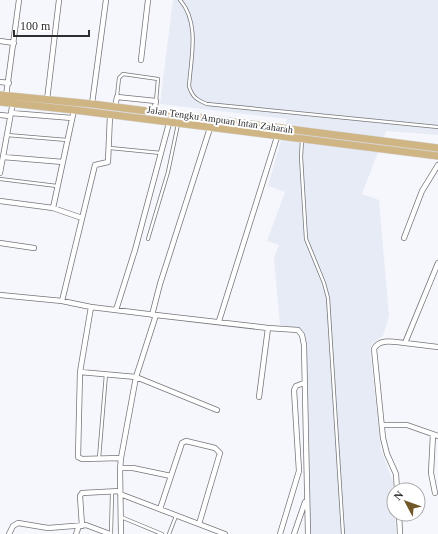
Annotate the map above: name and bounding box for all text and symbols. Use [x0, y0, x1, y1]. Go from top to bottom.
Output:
scale bar [14, 12, 89, 38]
text: 100 m [20, 19, 51, 33]
street label: Jalan Tengku Ampuan Intan Zaharah [146, 104, 294, 135]
north arrow [386, 482, 426, 522]
text: N [391, 488, 406, 502]

